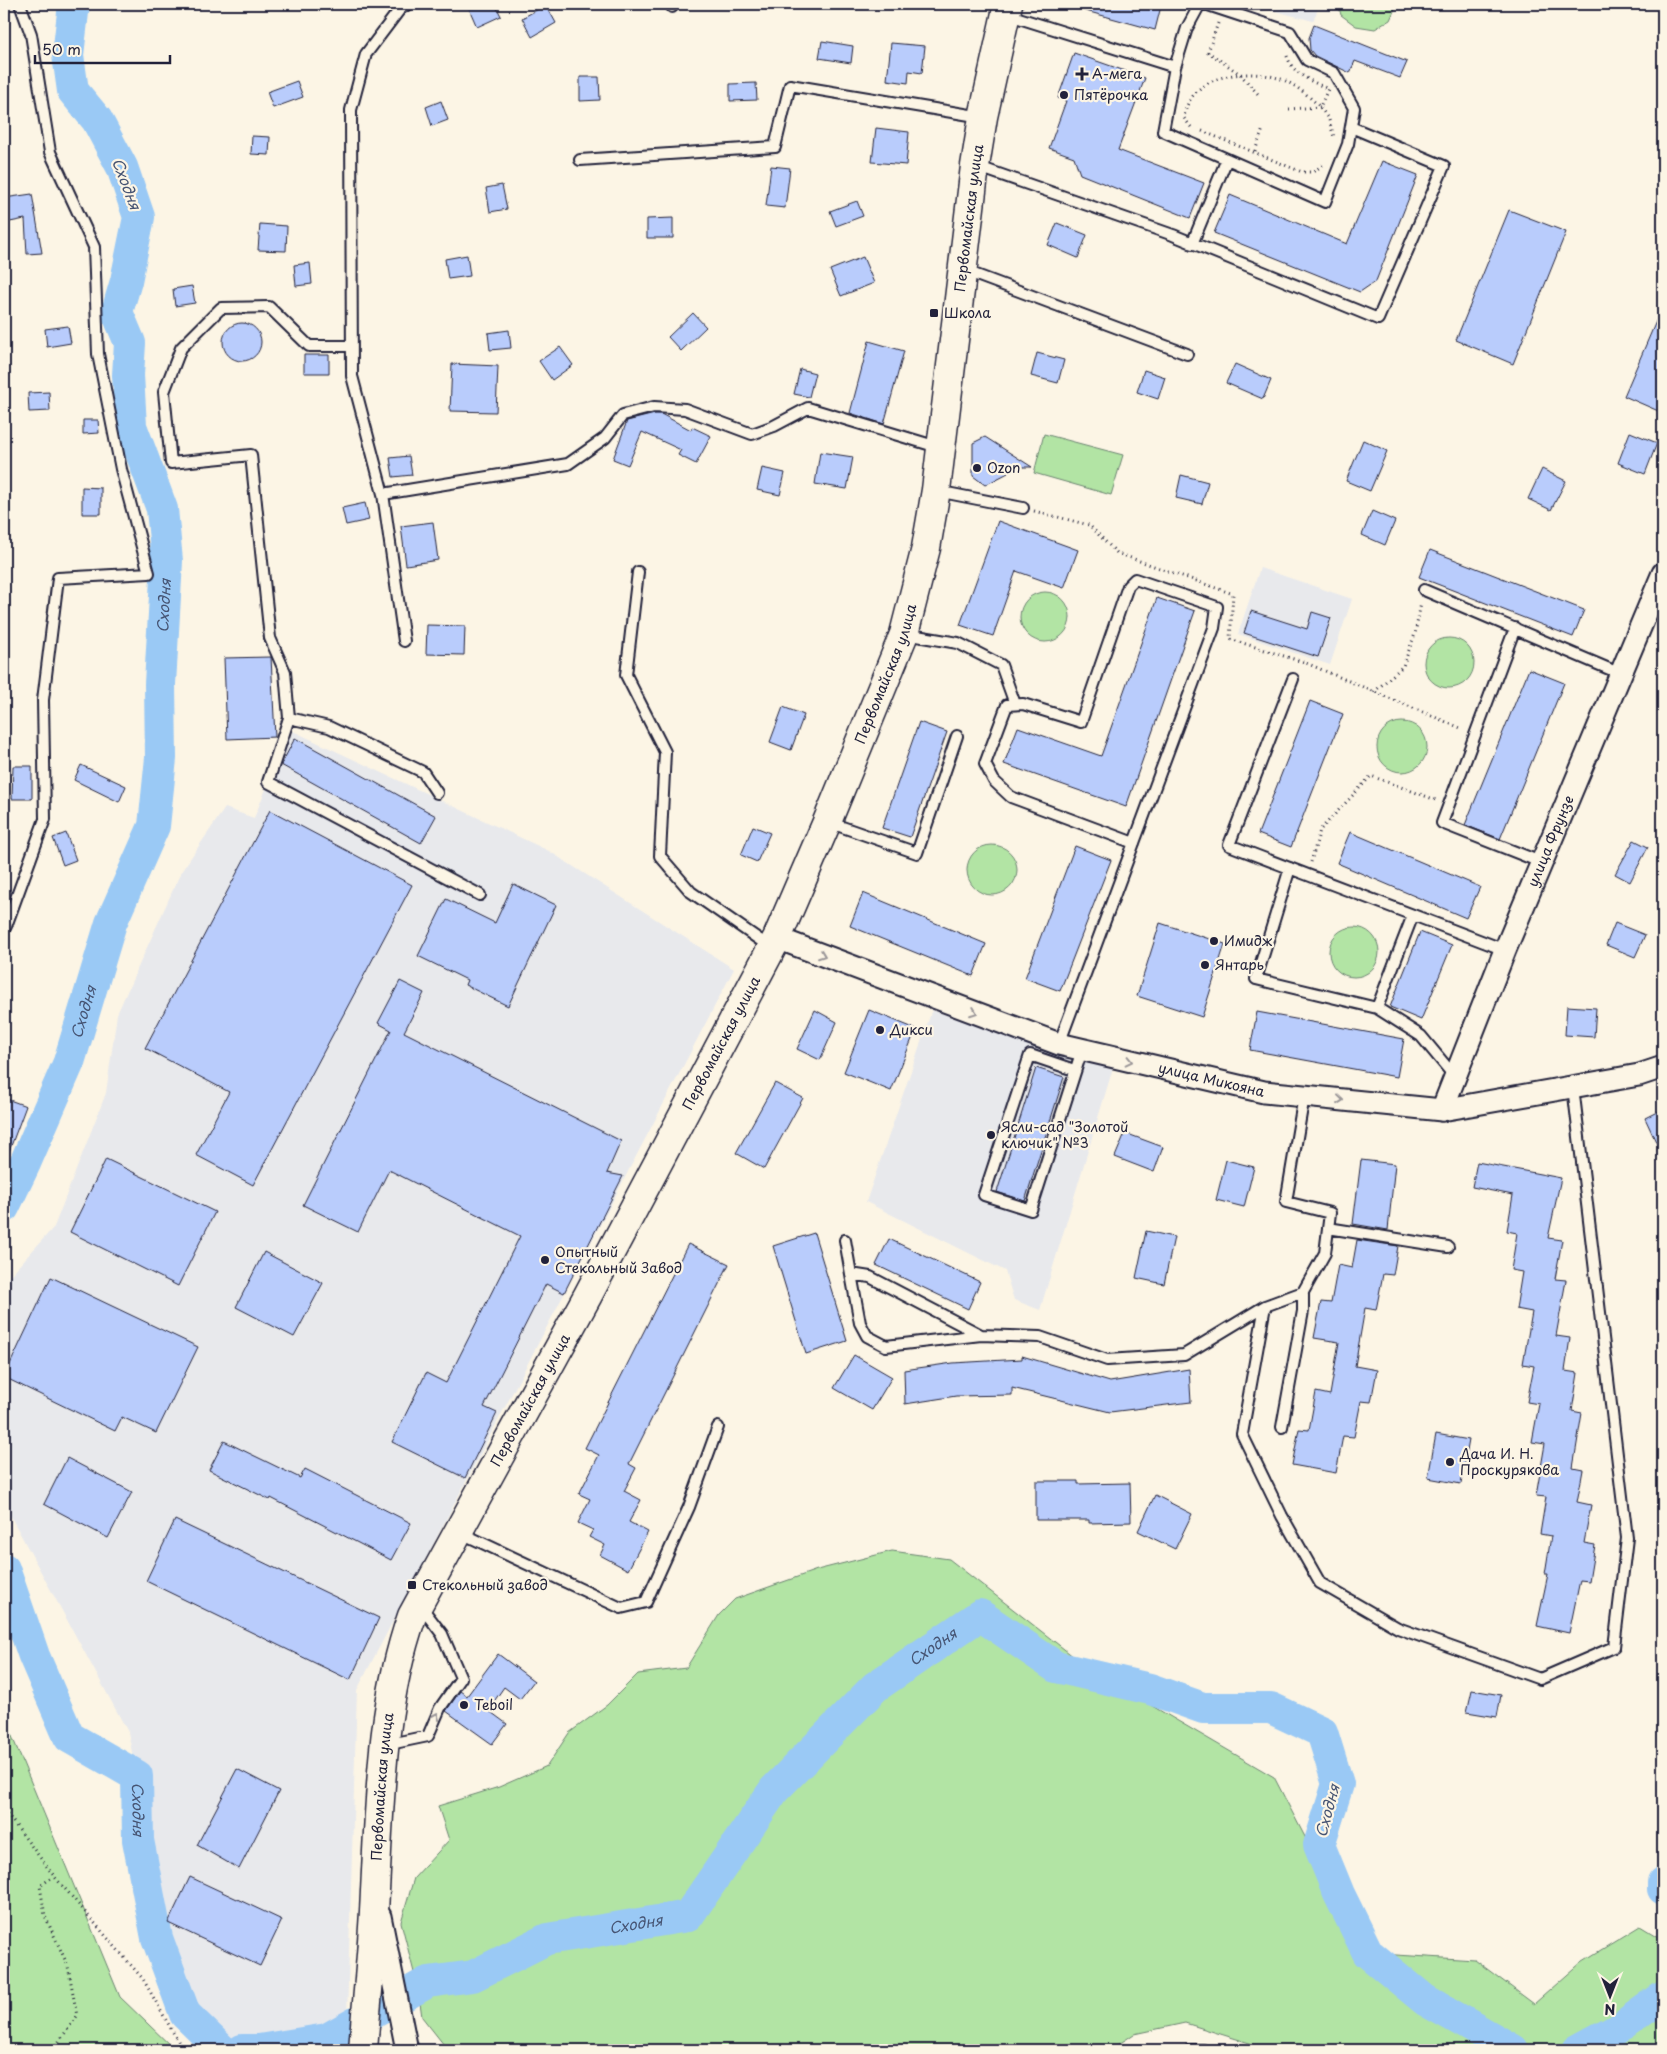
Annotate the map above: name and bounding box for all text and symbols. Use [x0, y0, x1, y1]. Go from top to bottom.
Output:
scale bar [35, 32, 170, 64]
text: 50 m [42, 37, 81, 60]
place label: А-мега [1092, 63, 1142, 84]
marker: А-мега [1076, 68, 1088, 80]
place label: Пятёрочка [1074, 84, 1148, 105]
marker: Пятёрочка [1058, 89, 1070, 101]
street label: Первомайская улица [949, 142, 988, 293]
water label: Сходня [107, 154, 148, 214]
place label: Школа [944, 302, 991, 323]
marker: Школа [928, 307, 940, 319]
place label: Ozon [987, 457, 1020, 478]
marker: Ozon [971, 462, 983, 474]
water label: Сходня [150, 577, 176, 633]
street label: Первомайская улица [849, 601, 921, 747]
street label: улица Фрунзе [1522, 792, 1579, 890]
place label: Имидж [1224, 930, 1273, 951]
marker: Имидж [1208, 935, 1220, 947]
one-way arrow [817, 949, 826, 959]
place label: Янтарь [1215, 954, 1264, 975]
marker: Янтарь [1199, 959, 1211, 971]
street label: Первомайская улица [677, 972, 765, 1114]
water label: Сходня [64, 982, 102, 1041]
one-way arrow [969, 1006, 978, 1016]
place label: Дикси [889, 1019, 933, 1040]
marker: Дикси [874, 1024, 886, 1036]
one-way arrow [1124, 1055, 1133, 1066]
street label: улица Микояна [1156, 1057, 1267, 1102]
one-way arrow [1336, 1094, 1344, 1105]
place label: Ясли-сад "Золотой ключик" №3 [1001, 1116, 1128, 1153]
marker: Ясли-сад "Золотой ключик" №3 [985, 1129, 997, 1141]
place label: Опытный Стекольный Завод [555, 1241, 682, 1278]
marker: Опытный Стекольный Завод [539, 1254, 551, 1266]
street label: Первомайская улица [485, 1330, 575, 1470]
place label: Дача И. Н. Проскурякова [1459, 1443, 1559, 1480]
marker: Дача И. Н. Проскурякова [1444, 1456, 1456, 1468]
place label: Стекольный завод [422, 1574, 548, 1595]
marker: Стекольный завод [406, 1579, 418, 1591]
water label: Сходня [903, 1621, 962, 1671]
place label: Teboil [474, 1694, 513, 1715]
marker: Teboil [458, 1699, 470, 1711]
street label: Первомайская улица [366, 1711, 399, 1861]
one-way arrow [430, 1712, 441, 1721]
water label: Сходня [1308, 1781, 1345, 1840]
water label: Сходня [127, 1782, 151, 1837]
water label: Сходня [607, 1907, 665, 1939]
north arrow [1584, 1972, 1634, 2022]
text: N [1604, 1999, 1616, 2020]

